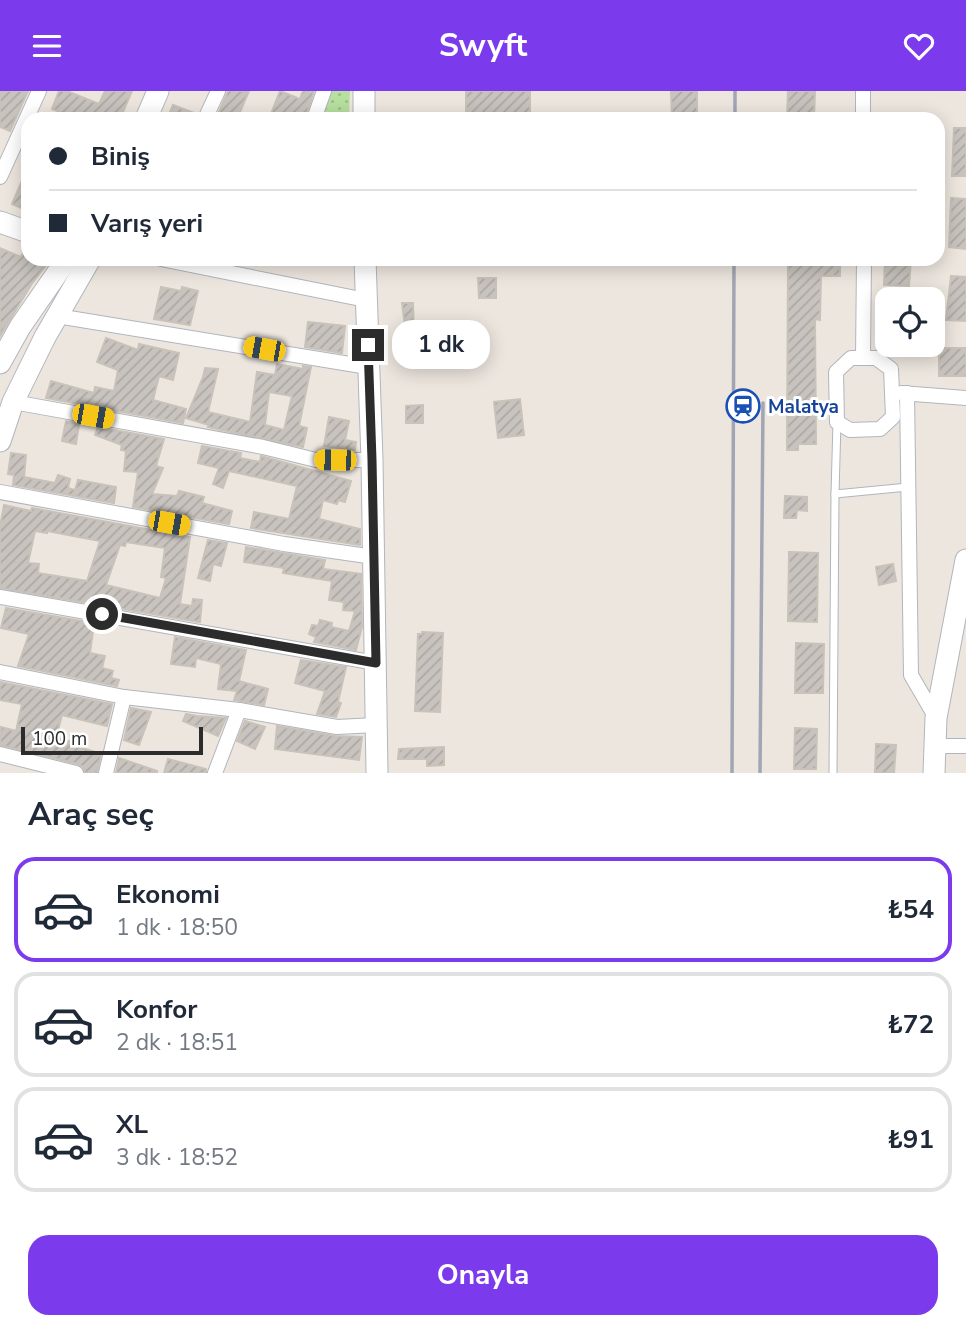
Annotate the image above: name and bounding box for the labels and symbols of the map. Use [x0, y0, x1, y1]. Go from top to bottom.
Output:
callout: 1 dk [392, 321, 490, 369]
route end [352, 329, 384, 361]
car [242, 335, 287, 363]
station icon: Malatya [724, 387, 762, 425]
place label: Malatya [768, 394, 839, 420]
car [71, 402, 116, 430]
car [314, 449, 357, 471]
car [147, 509, 192, 537]
route start [86, 598, 118, 630]
scale bar [21, 723, 203, 755]

